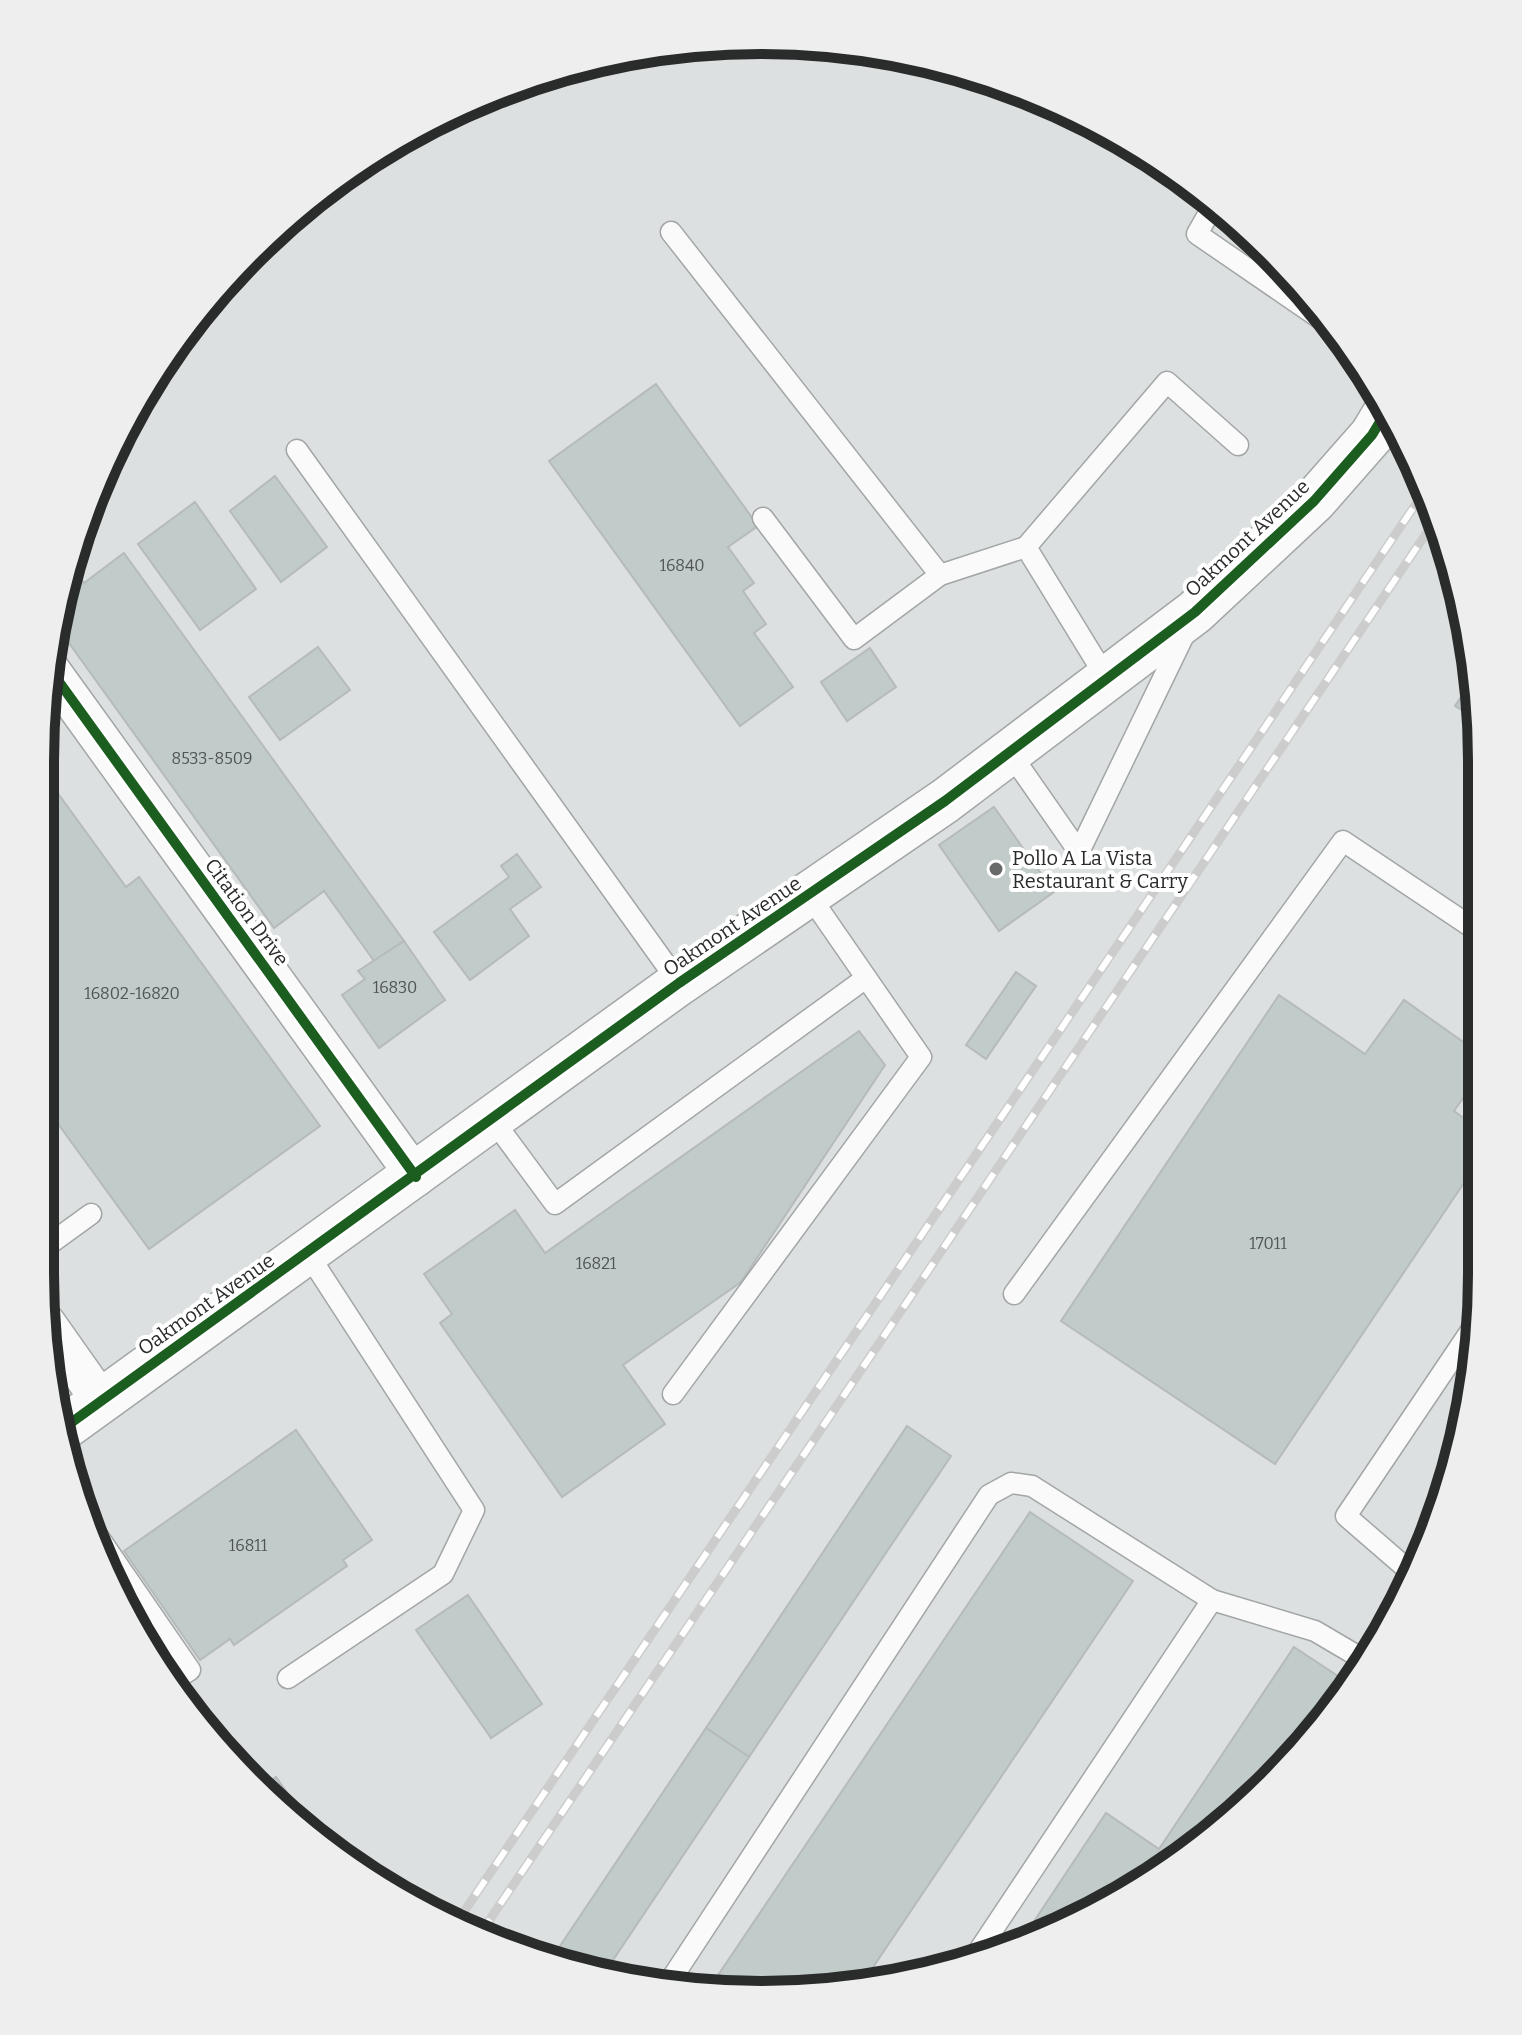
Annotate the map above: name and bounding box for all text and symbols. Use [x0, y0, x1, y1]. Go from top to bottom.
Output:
street label: Oakmont Avenue [1180, 474, 1314, 602]
house number: 16840 [659, 556, 705, 575]
house number: 8533-8509 [172, 749, 252, 768]
place label: Pollo A La Vista Restaurant & Carry [1012, 846, 1189, 893]
street label: Citation Drive [200, 854, 294, 970]
marker: Pollo A La Vista Restaurant & Carry [987, 860, 1005, 878]
street label: Oakmont Avenue [658, 871, 806, 981]
house number: 16830 [373, 978, 417, 997]
house number: 16802-16820 [84, 984, 180, 1003]
house number: 17011 [1249, 1234, 1287, 1253]
street label: Oakmont Avenue [133, 1248, 279, 1360]
house number: 16821 [576, 1254, 617, 1273]
house number: 16811 [229, 1536, 268, 1555]

